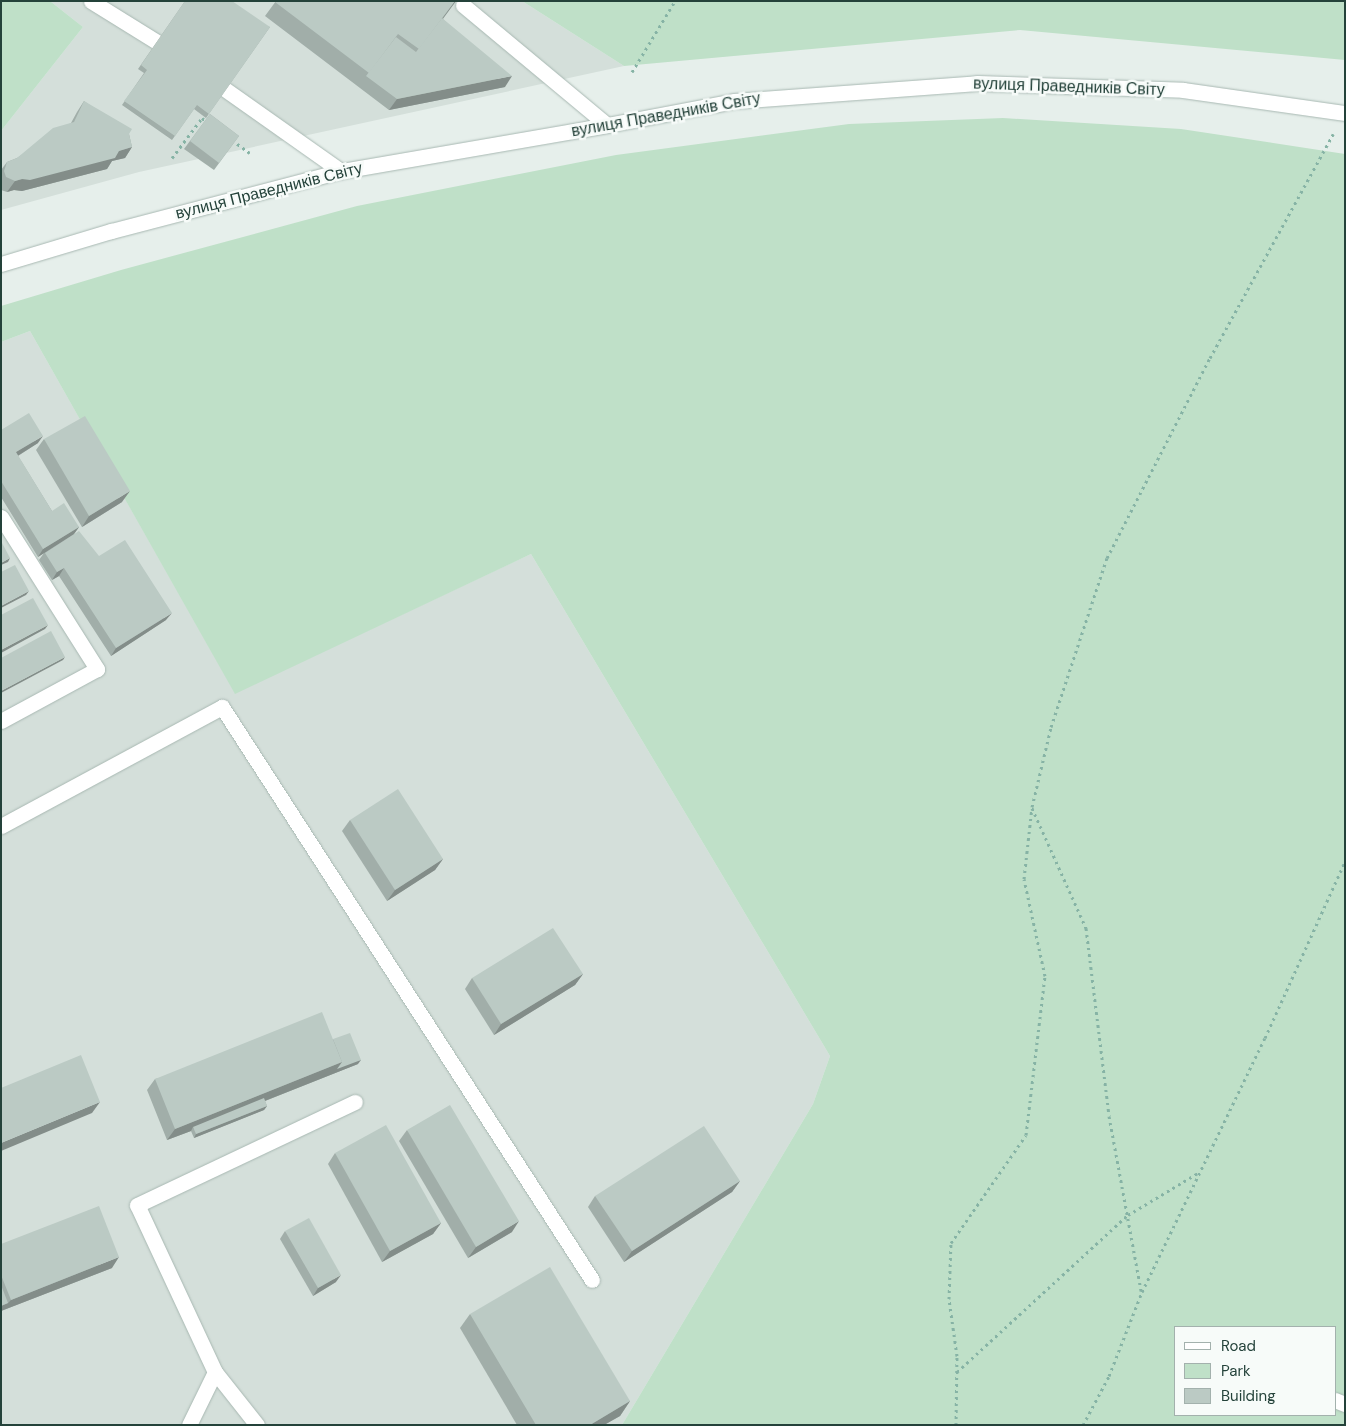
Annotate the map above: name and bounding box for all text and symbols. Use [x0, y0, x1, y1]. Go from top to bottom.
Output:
street label: вулиця Праведників Світу [973, 74, 1165, 100]
street label: вулиця Праведників Світу [570, 89, 762, 141]
street label: вулиця Праведників Світу [174, 158, 364, 224]
legend [1174, 1326, 1336, 1416]
text: Road [1221, 1336, 1256, 1356]
text: Park [1221, 1361, 1251, 1381]
text: Building [1221, 1386, 1276, 1406]

